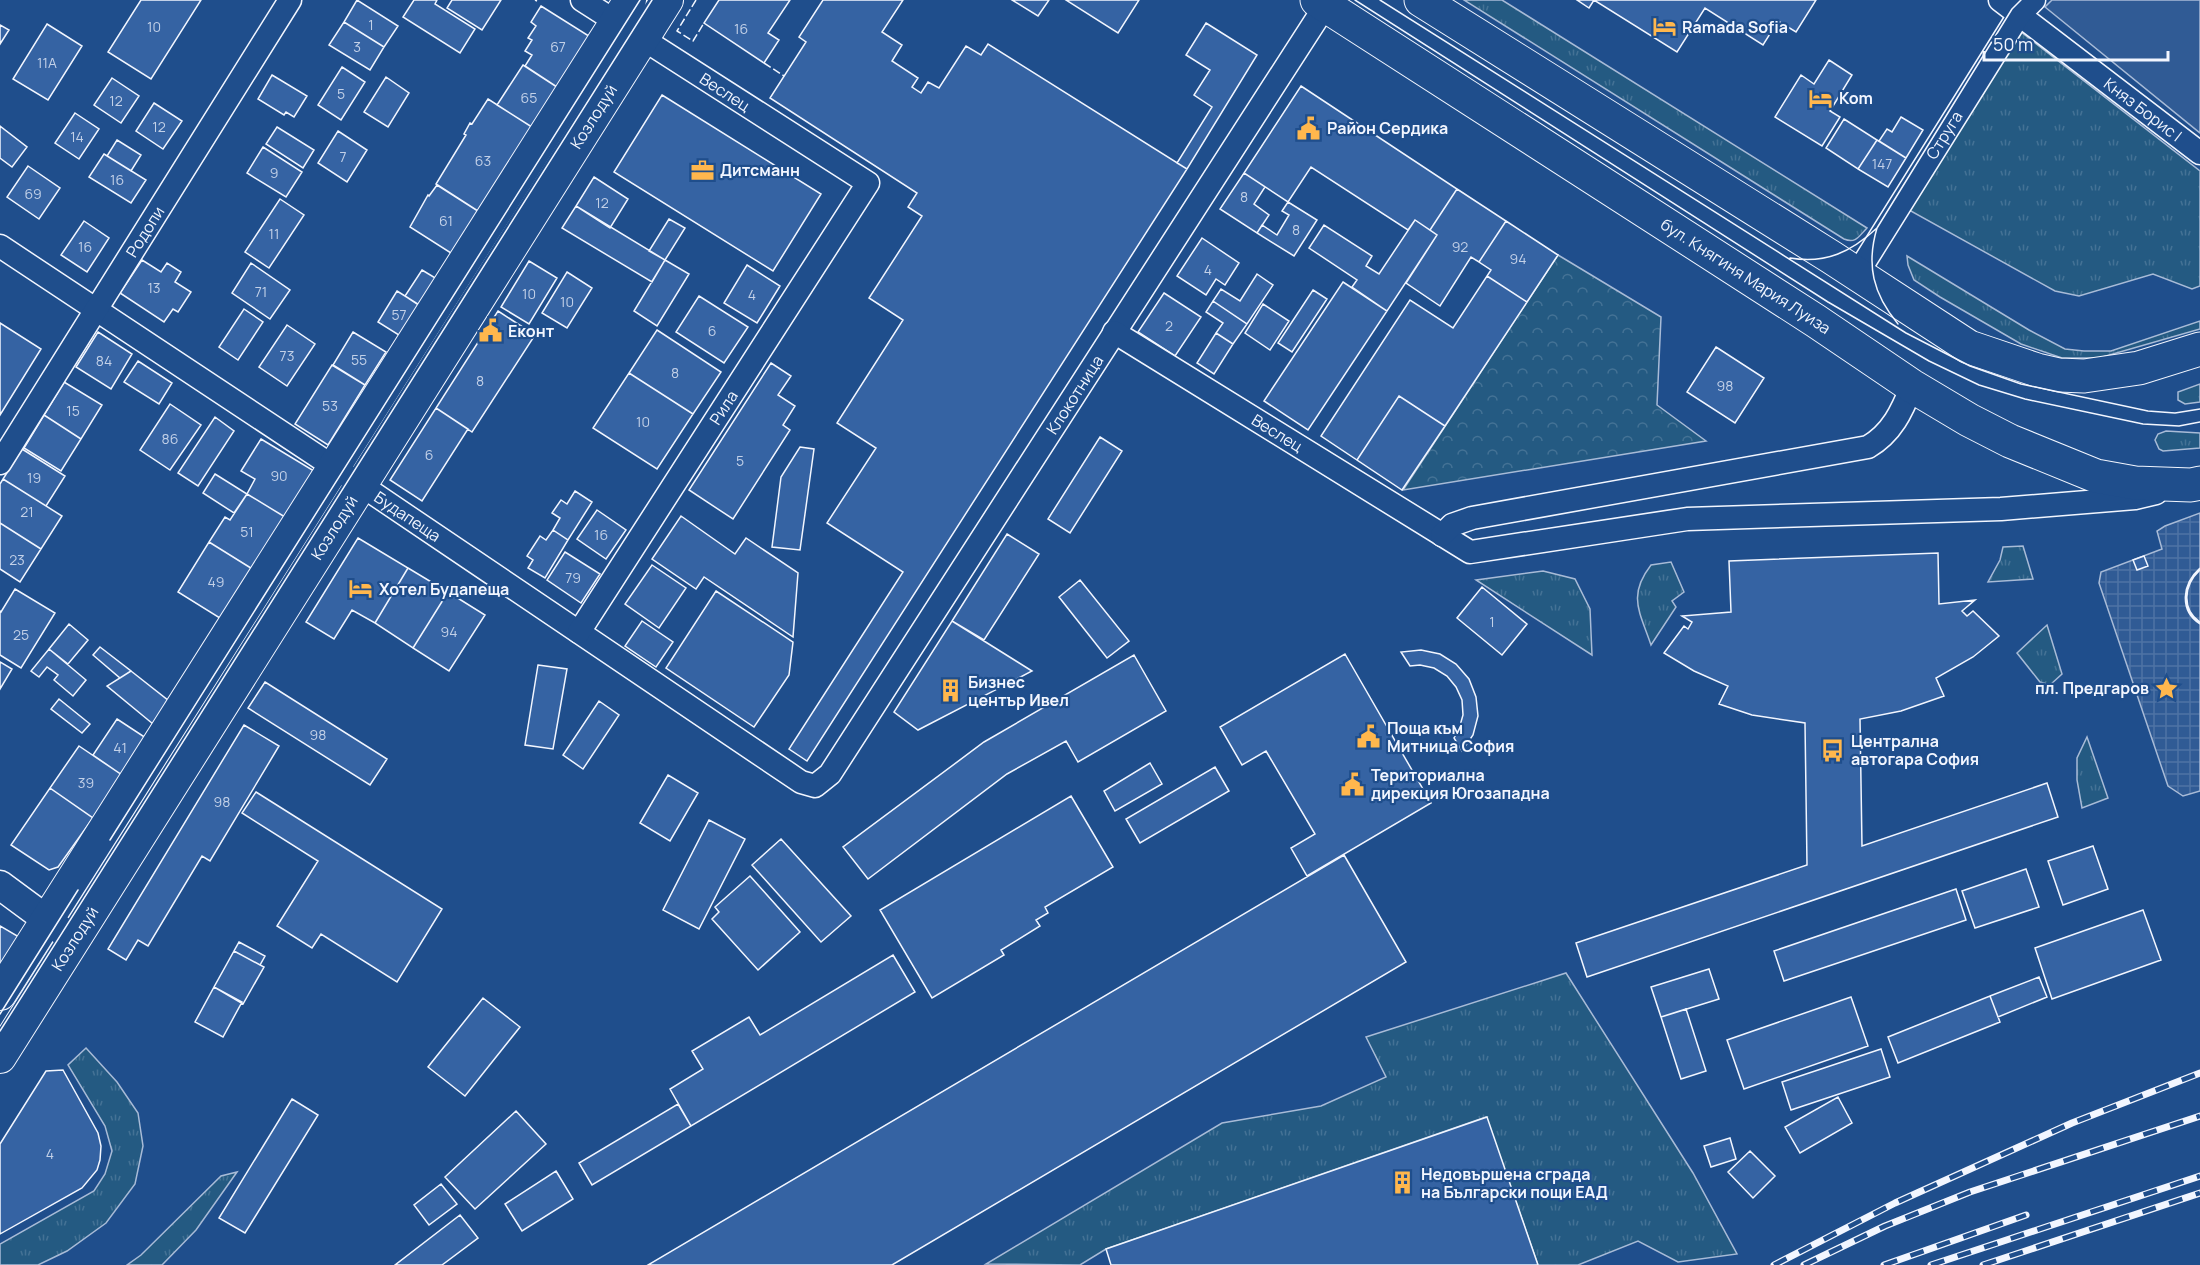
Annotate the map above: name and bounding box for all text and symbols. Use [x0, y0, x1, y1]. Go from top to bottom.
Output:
hotel icon: Ramada Sofia [1651, 14, 1677, 40]
house number: 1 [368, 15, 374, 34]
place label: Ramada Sofia [1682, 16, 1788, 38]
house number: 10 [147, 17, 161, 36]
house number: 16 [734, 19, 748, 38]
scale bar [1984, 24, 2168, 62]
text: 50 m [1993, 32, 2033, 56]
house number: 3 [353, 37, 361, 56]
house number: 67 [550, 37, 566, 56]
house number: 11А [37, 53, 57, 72]
street label: Веслец [695, 67, 755, 117]
street label: Княз Борис I [2099, 72, 2186, 146]
street label: Козлодуй [565, 80, 622, 153]
house number: 5 [337, 84, 345, 103]
hotel icon: Kom [1808, 85, 1834, 111]
place label: Kom [1839, 87, 1873, 109]
house number: 65 [521, 88, 537, 107]
house number: 12 [109, 91, 123, 110]
street label: Струга [1921, 107, 1967, 163]
public building icon: Район Сердика [1296, 115, 1322, 141]
house number: 12 [152, 117, 166, 136]
place label: Район Сердика [1327, 117, 1448, 139]
house number: 14 [70, 127, 84, 146]
house number: 7 [339, 147, 347, 166]
house number: 63 [475, 151, 491, 170]
house number: 147 [1872, 154, 1892, 173]
office icon: Дитсманн [689, 157, 715, 183]
place label: Дитсманн [720, 159, 800, 181]
house number: 9 [270, 163, 278, 182]
house number: 16 [110, 170, 124, 189]
house number: 69 [24, 184, 42, 203]
house number: 8 [1240, 187, 1248, 206]
house number: 12 [595, 193, 609, 212]
street label: Родопи [121, 202, 169, 261]
house number: 61 [439, 211, 453, 230]
street label: бул. Княгиня Мария Луиза [1657, 213, 1835, 339]
house number: 8 [1292, 220, 1300, 239]
house number: 11 [269, 224, 279, 243]
house number: 16 [78, 237, 92, 256]
house number: 92 [1452, 237, 1468, 256]
house number: 94 [1510, 249, 1526, 268]
house number: 4 [1204, 260, 1212, 279]
house number: 13 [147, 278, 161, 297]
house number: 71 [255, 282, 267, 301]
house number: 10 [522, 284, 536, 303]
house number: 4 [748, 285, 756, 304]
house number: 10 [560, 292, 574, 311]
house number: 57 [391, 305, 407, 324]
house number: 2 [1165, 316, 1173, 335]
public building icon: Еконт [477, 318, 503, 344]
place label: Еконт [508, 320, 555, 342]
house number: 6 [708, 321, 716, 340]
house number: 73 [280, 346, 294, 365]
house number: 55 [351, 350, 367, 369]
house number: 84 [96, 351, 112, 370]
street label: Клокотница [1041, 351, 1108, 438]
house number: 8 [671, 363, 679, 382]
house number: 8 [476, 371, 484, 390]
house number: 98 [1717, 376, 1733, 395]
street label: Рила [704, 386, 743, 429]
house number: 53 [322, 396, 338, 415]
house number: 15 [66, 401, 80, 420]
street label: Веслец [1248, 409, 1307, 457]
house number: 10 [636, 412, 650, 431]
house number: 86 [162, 429, 178, 448]
house number: 6 [425, 445, 433, 464]
house number: 5 [736, 451, 744, 470]
house number: 90 [270, 466, 288, 485]
house number: 19 [27, 468, 41, 487]
street label: Будапеща [370, 486, 445, 547]
street label: Козлодуй [306, 491, 363, 564]
house number: 21 [20, 502, 34, 521]
house number: 51 [240, 522, 254, 541]
house number: 16 [594, 525, 608, 544]
house number: 23 [9, 550, 25, 569]
house number: 79 [565, 568, 581, 587]
house number: 49 [208, 572, 224, 591]
hotel icon: Хотел Будапеща [348, 576, 374, 602]
place label: Хотел Будапеща [379, 578, 509, 600]
house number: 1 [1489, 612, 1495, 631]
house number: 94 [441, 622, 457, 641]
house number: 25 [13, 625, 29, 644]
place label: Бизнес център Ивел [968, 671, 1069, 711]
place icon: пл. Предгаров [2154, 675, 2180, 701]
place label: пл. Предгаров [2035, 677, 2149, 699]
building icon: Бизнес център Ивел [937, 678, 963, 704]
place label: Поща към Митница София [1387, 717, 1514, 757]
public building icon: Поща към Митница София [1356, 724, 1382, 750]
house number: 98 [310, 725, 326, 744]
place label: Централна автогара София [1851, 730, 1979, 770]
bus stop icon: Централна автогара София [1820, 737, 1846, 763]
house number: 41 [113, 738, 127, 757]
place label: Териториална дирекция Югозападна [1371, 764, 1550, 804]
public building icon: Териториална дирекция Югозападна [1340, 771, 1366, 797]
house number: 39 [78, 773, 94, 792]
house number: 98 [214, 792, 230, 811]
street label: Козлодуй [46, 902, 103, 975]
house number: 4 [46, 1144, 54, 1163]
place label: Недовършена сграда на Български пощи ЕАД [1421, 1163, 1608, 1203]
building icon: Недовършена сграда на Български пощи ЕАД [1390, 1170, 1416, 1196]

